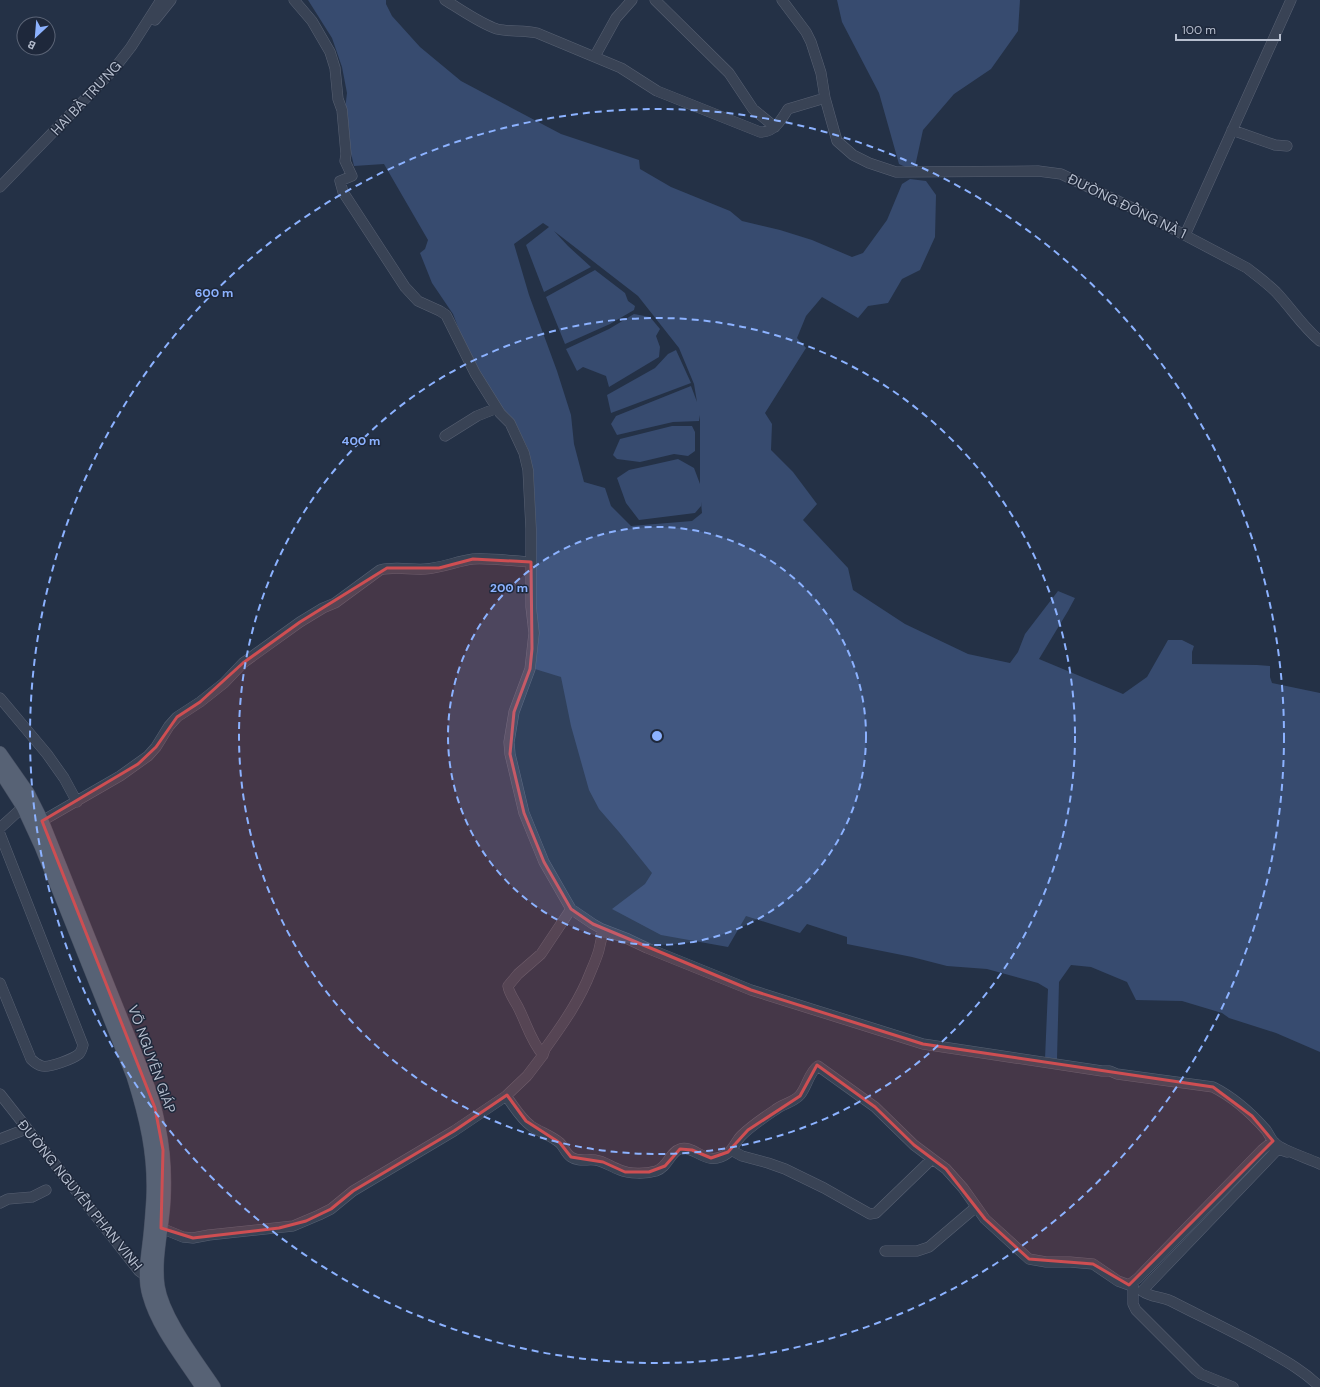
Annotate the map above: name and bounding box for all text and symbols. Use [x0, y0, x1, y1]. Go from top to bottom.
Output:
north arrow [16, 16, 56, 56]
scale bar [1176, 16, 1280, 42]
text: 100 m [1182, 22, 1216, 38]
text: B [25, 37, 38, 53]
street label: HAI BÀ TRƯNG [47, 57, 125, 139]
street label: ĐƯỜNG ĐỒNG NÀ 1 [1065, 169, 1189, 243]
text: 600 m [195, 285, 233, 301]
text: 400 m [342, 433, 380, 449]
text: 200 m [490, 580, 528, 596]
centre of rings [650, 729, 664, 743]
street label: VÕ NGUYÊN GIÁP [124, 1002, 180, 1116]
street label: ĐƯỜNG NGUYỄN PHAN VINH [14, 1116, 146, 1274]

